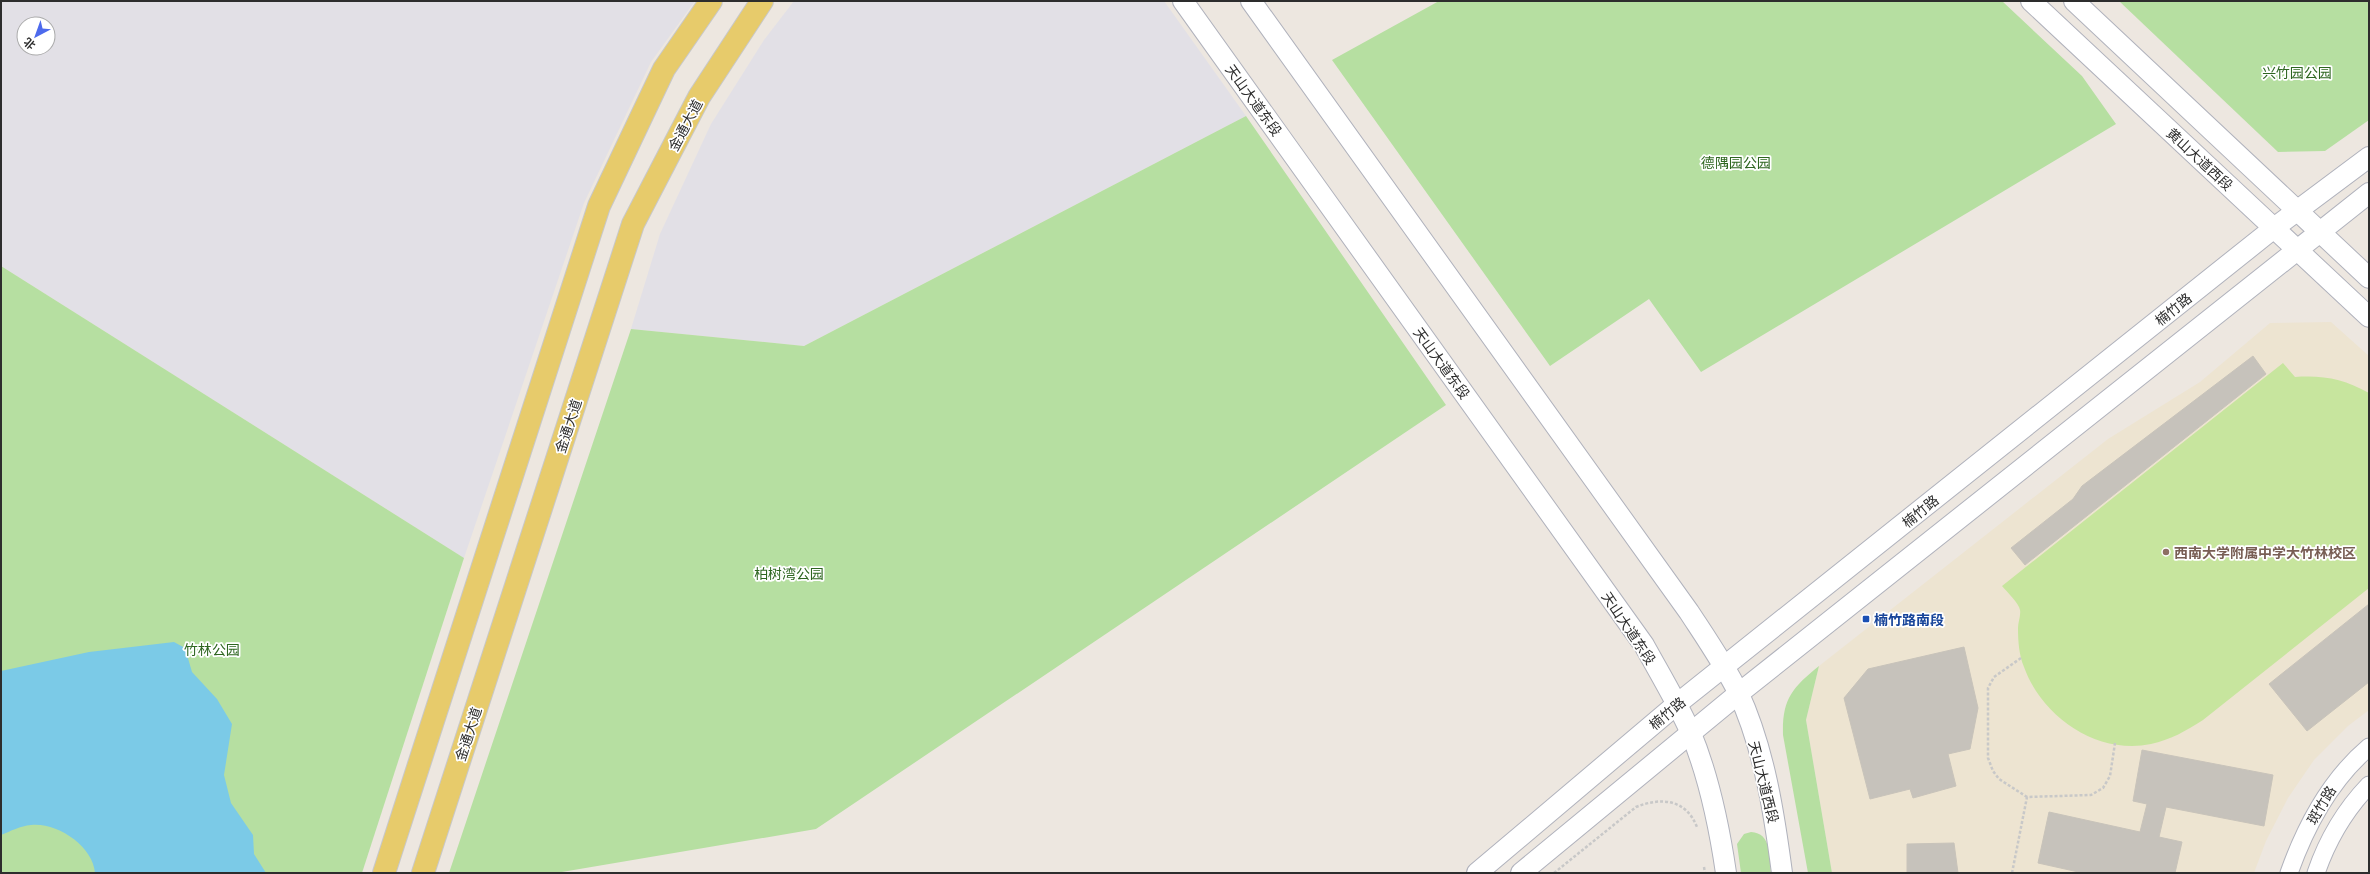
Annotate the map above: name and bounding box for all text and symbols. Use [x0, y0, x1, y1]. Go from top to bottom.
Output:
north arrow [16, 16, 56, 56]
text: 北 [20, 35, 38, 53]
street label: 天山大道东段 [1222, 60, 1286, 140]
park label: 兴竹园公园 [2262, 63, 2332, 82]
street label: 金通大道 [663, 96, 707, 154]
street label: 黄山大道西段 [2163, 123, 2237, 195]
park label: 德隅园公园 [1701, 153, 1771, 172]
street label: 楠竹路 [2151, 288, 2195, 330]
street label: 天山大道东段 [1410, 323, 1474, 403]
street label: 金通大道 [550, 396, 586, 456]
street label: 楠竹路 [1898, 490, 1942, 532]
place label: 西南大学附属中学大竹林校区 [2174, 543, 2356, 562]
marker: 西南大学附属中学大竹林校区 [2161, 547, 2171, 557]
park label: 柏树湾公园 [754, 564, 824, 583]
street label: 天山大道东段 [1598, 588, 1660, 668]
place label: 楠竹路南段 [1874, 610, 1944, 629]
marker: 楠竹路南段 [1861, 614, 1871, 624]
park label: 竹林公园 [184, 640, 240, 659]
street label: 楠竹路 [1645, 692, 1689, 734]
street label: 金通大道 [450, 704, 486, 764]
street label: 天山大道西段 [1745, 739, 1783, 825]
street label: 斑竹路 [2302, 782, 2340, 828]

